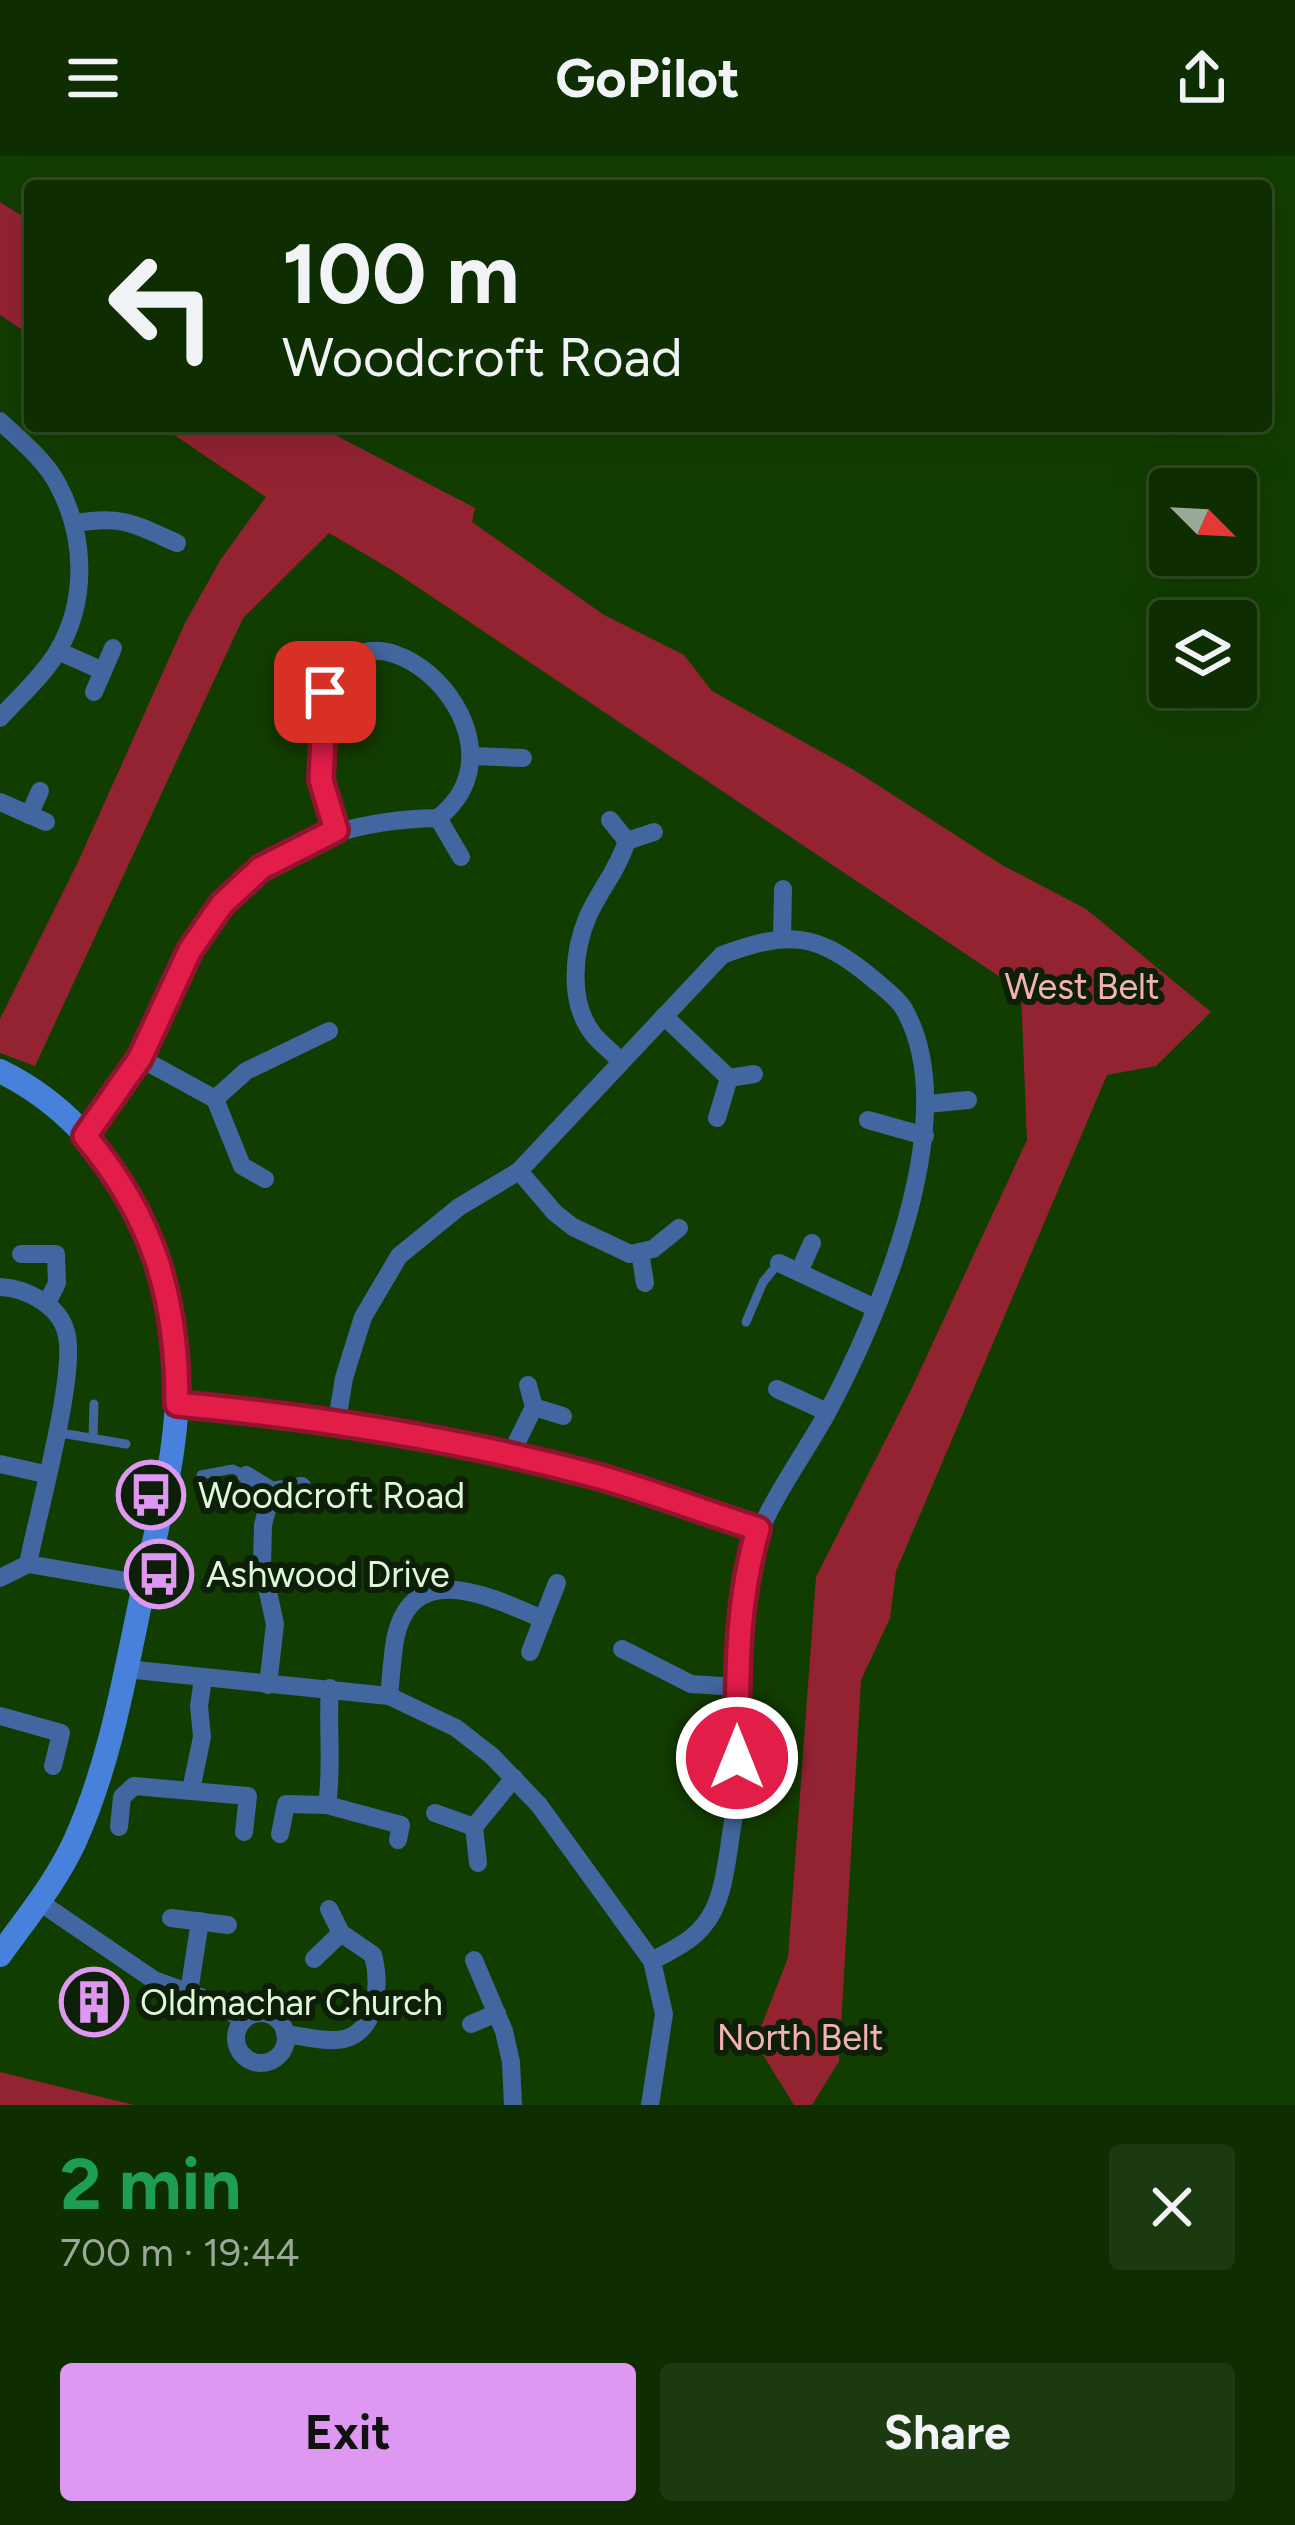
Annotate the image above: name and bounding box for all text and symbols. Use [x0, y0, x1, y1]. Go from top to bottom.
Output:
icon: menu [60, 45, 126, 111]
icon: share [1169, 45, 1235, 111]
text: GoPilot [555, 46, 740, 111]
text: 100 m [282, 223, 520, 324]
icon: left [84, 228, 240, 384]
text: Woodcroft Road [282, 325, 683, 390]
north arrow [1149, 468, 1257, 576]
map controls [1149, 468, 1257, 708]
button: layers [1149, 600, 1257, 708]
pin [274, 641, 376, 743]
icon: arrive [292, 659, 358, 725]
park label: West Belt [1004, 965, 1160, 1008]
bus stop icon: Woodcroft Road [116, 1460, 186, 1530]
place label: Woodcroft Road [198, 1474, 465, 1517]
bus stop icon: Ashwood Drive [124, 1539, 194, 1609]
place label: Ashwood Drive [206, 1553, 450, 1596]
position arrow [674, 1695, 800, 1821]
building icon: Oldmachar Church [59, 1967, 129, 2037]
place label: Oldmachar Church [140, 1981, 443, 2024]
park label: North Belt [717, 2016, 883, 2059]
text: 2 min [60, 2141, 241, 2227]
button: close [1109, 2144, 1235, 2270]
text: 700 m · 19:44 [60, 2229, 299, 2276]
button: Exit [60, 2363, 636, 2501]
button: Share [660, 2363, 1235, 2501]

